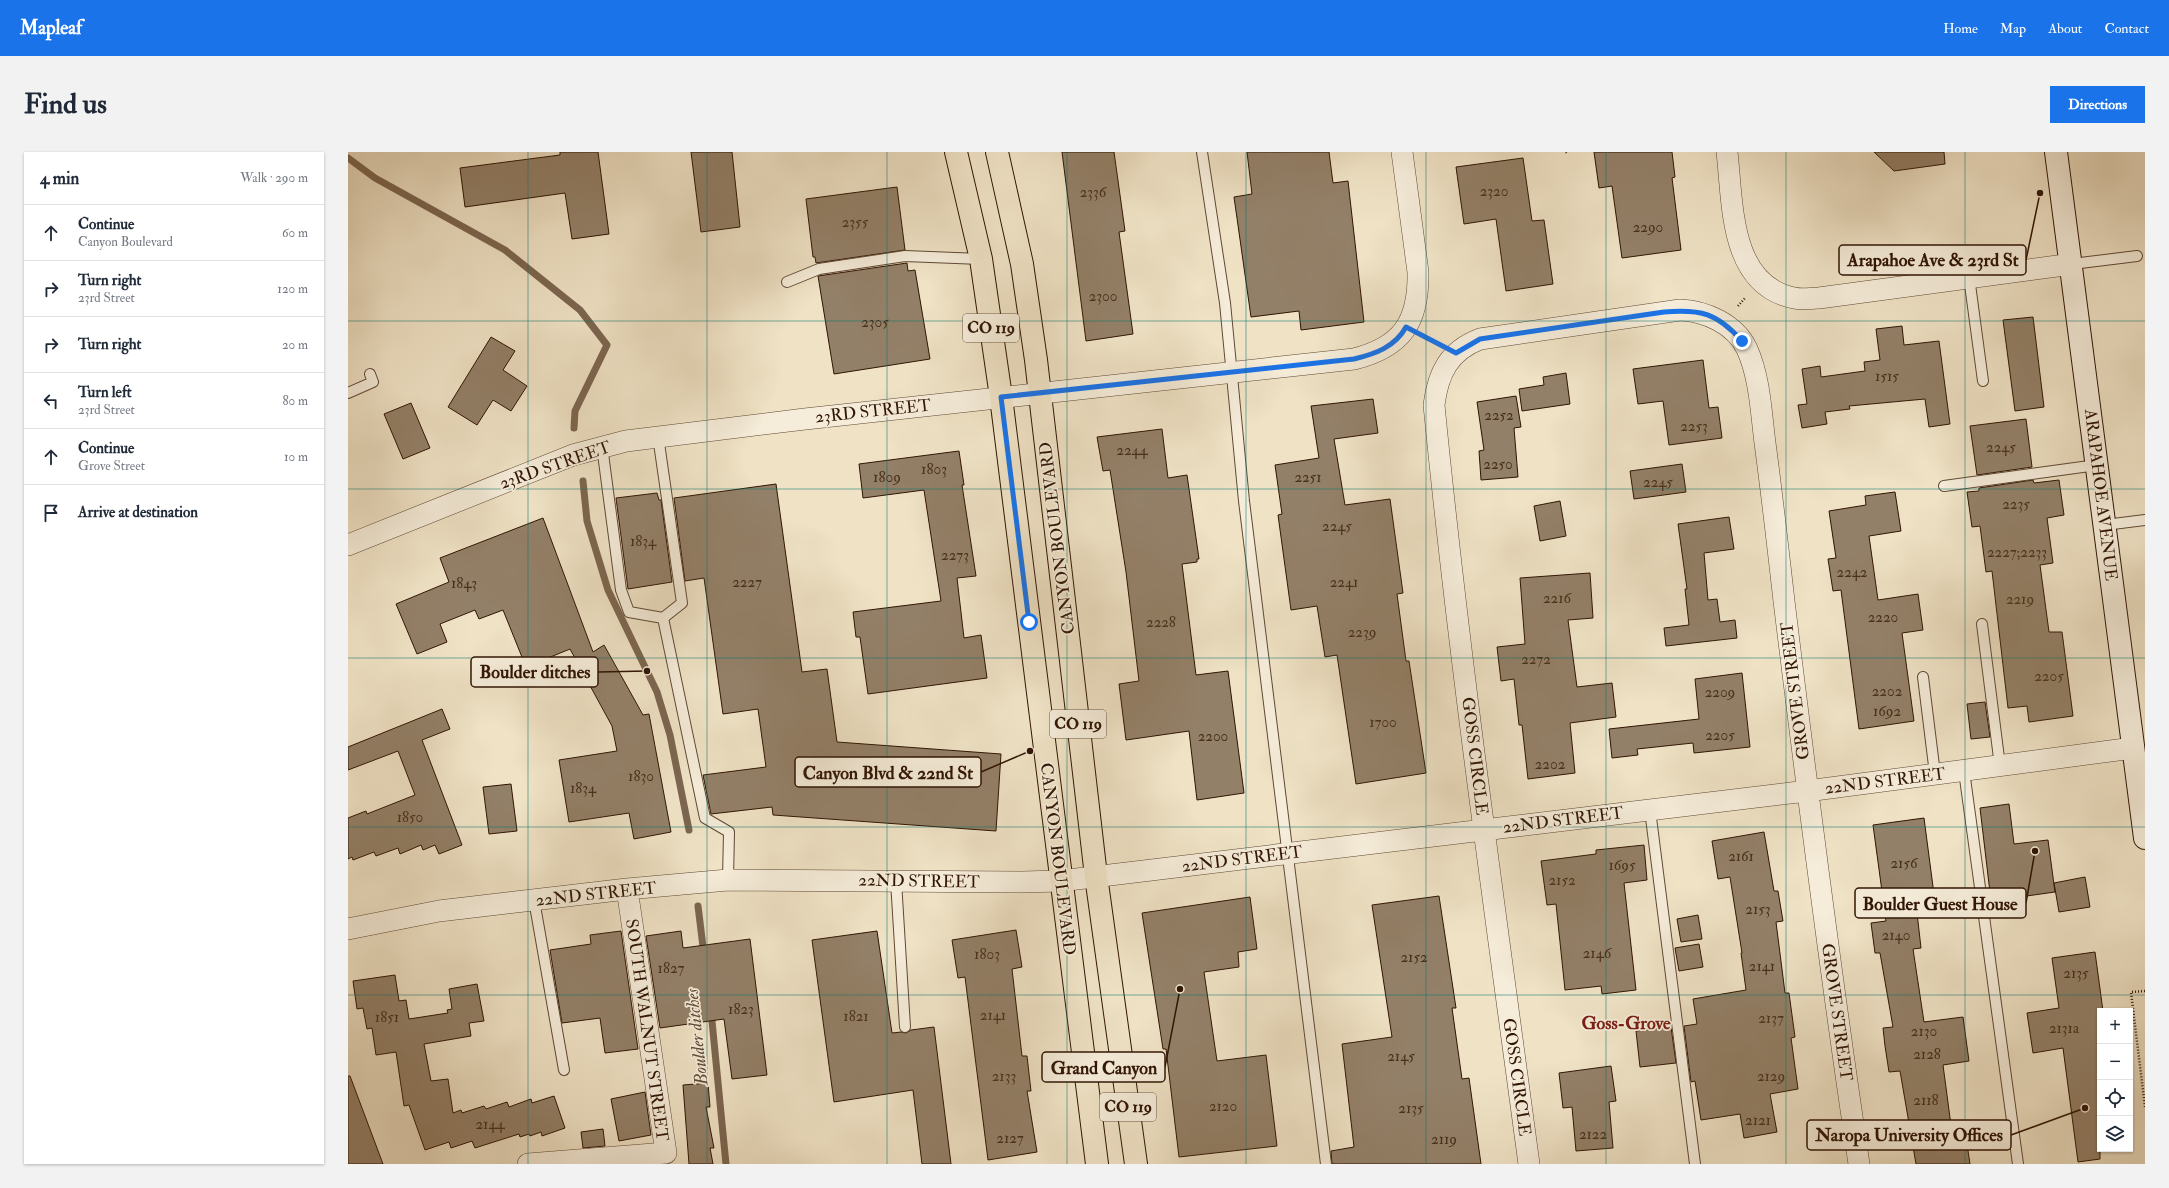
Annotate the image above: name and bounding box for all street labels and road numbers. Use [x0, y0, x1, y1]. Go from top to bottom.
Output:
road number: CO 119 [963, 314, 1019, 342]
street label: 23RD STREET [814, 394, 932, 428]
street label: ARAPAHOE AVENUE [2080, 407, 2122, 582]
street label: 23RD STREET [497, 436, 614, 494]
street label: CANYON BOULEVARD [1035, 441, 1079, 635]
street label: GROVE STREET [1776, 621, 1814, 761]
street label: GOSS CIRCLE [1457, 696, 1493, 816]
road number: CO 119 [1050, 710, 1106, 738]
street label: CANYON BOULEVARD [1036, 762, 1080, 956]
street label: 22ND STREET [1824, 763, 1947, 799]
street label: 22ND STREET [1502, 802, 1625, 838]
street label: 22ND STREET [1181, 841, 1304, 877]
street label: 22ND STREET [858, 869, 980, 893]
street label: 22ND STREET [535, 877, 658, 911]
street label: SOUTH WALNUT STREET [621, 918, 673, 1143]
street label: GROVE STREET [1817, 942, 1857, 1082]
street label: GOSS CIRCLE [1498, 1017, 1536, 1137]
road number: CO 119 [1100, 1093, 1156, 1121]

